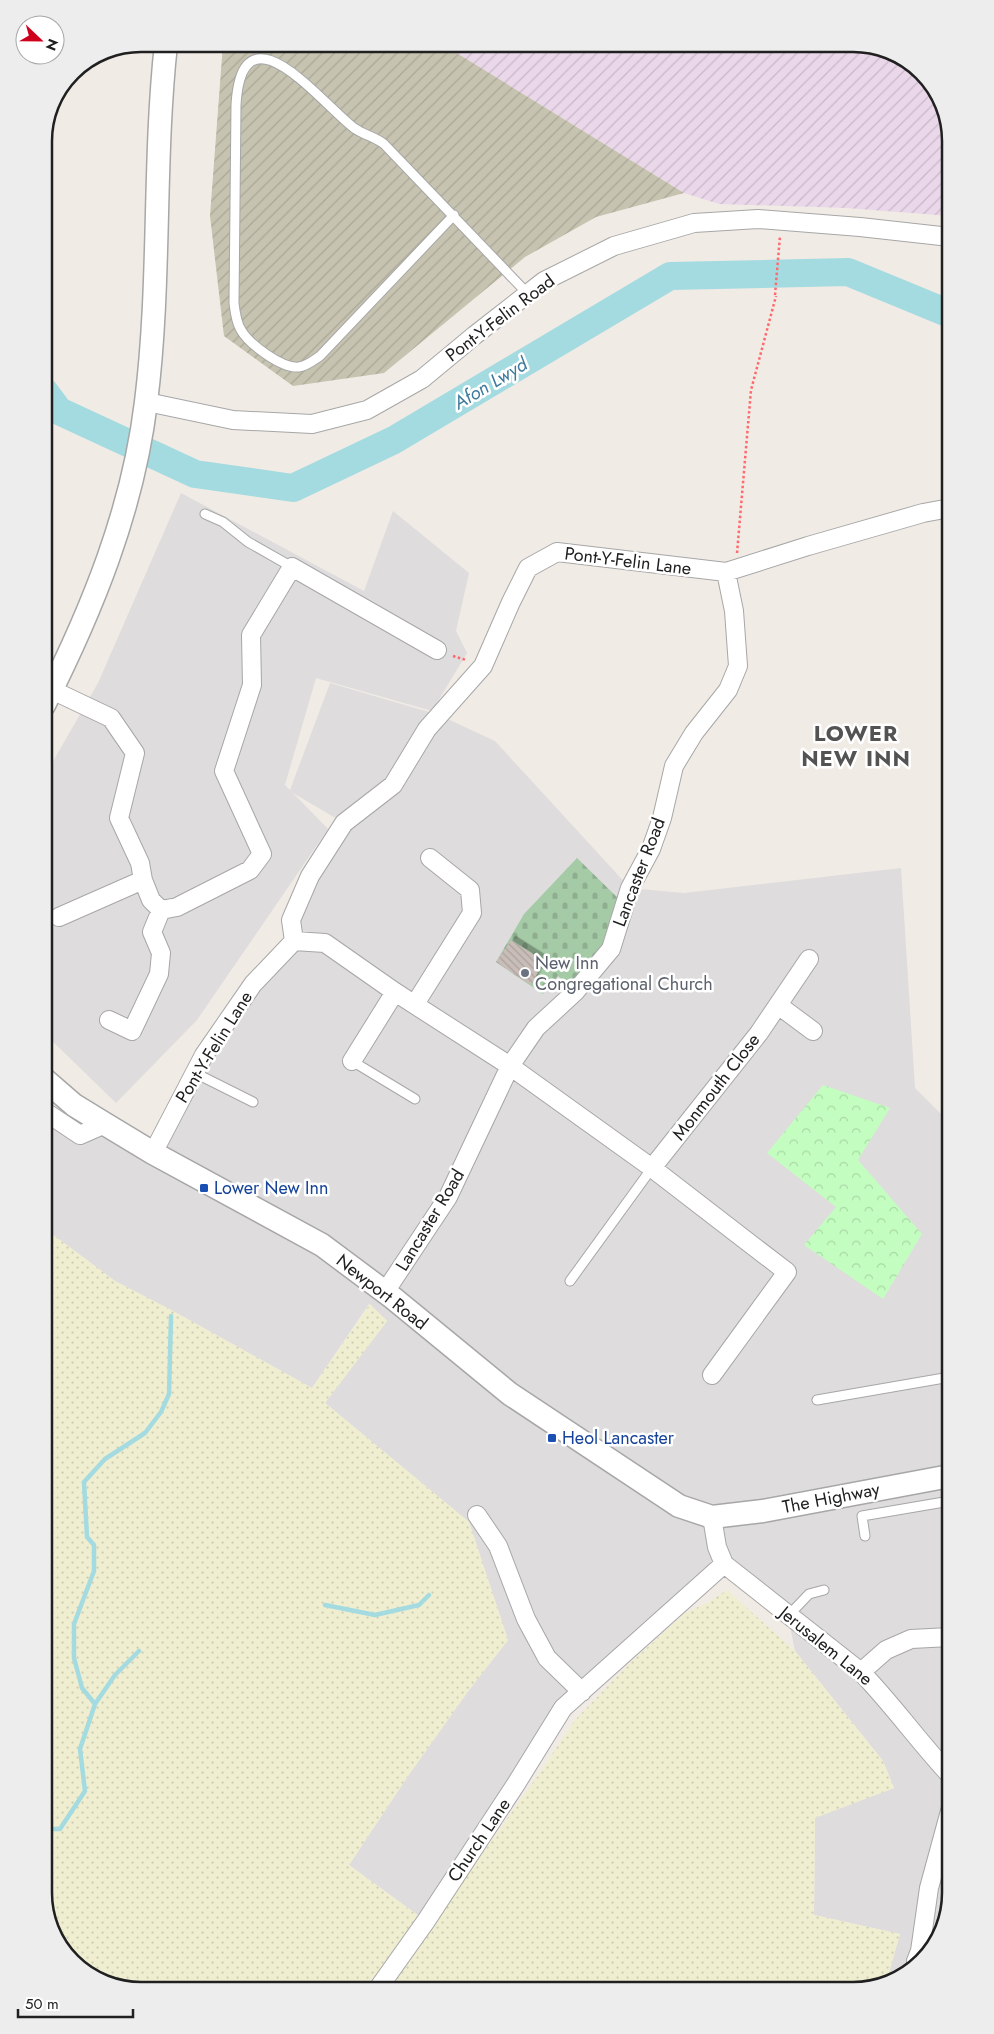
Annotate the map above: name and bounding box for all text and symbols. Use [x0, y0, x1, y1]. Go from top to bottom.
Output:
north arrow [15, 15, 65, 65]
text: N [41, 36, 63, 54]
street label: Pont-Y-Felin Road [440, 268, 560, 368]
water label: Afon Lwyd [447, 350, 534, 417]
street label: Pont-Y-Felin Lane [563, 540, 693, 582]
district label: LOWER NEW INN [801, 717, 911, 774]
street label: Lancaster Road [606, 814, 672, 930]
place label: New Inn Congregational Church [535, 950, 713, 997]
marker: New Inn Congregational Church [519, 967, 531, 979]
street label: Pont-Y-Felin Lane [169, 986, 259, 1108]
street label: Monmouth Close [666, 1028, 766, 1146]
street label: Lancaster Road [389, 1164, 471, 1276]
place label: Lower New Inn [214, 1175, 328, 1201]
marker: Lower New Inn [198, 1182, 210, 1194]
street label: Newport Road [331, 1248, 433, 1336]
place label: Heol Lancaster [562, 1425, 675, 1451]
marker: Heol Lancaster [546, 1432, 558, 1444]
street label: The Highway [780, 1476, 882, 1520]
street label: Jerusalem Lane [772, 1599, 878, 1692]
street label: Church Lane [441, 1793, 517, 1887]
scale bar [18, 1986, 132, 2018]
text: 50 m [25, 1993, 59, 2015]

